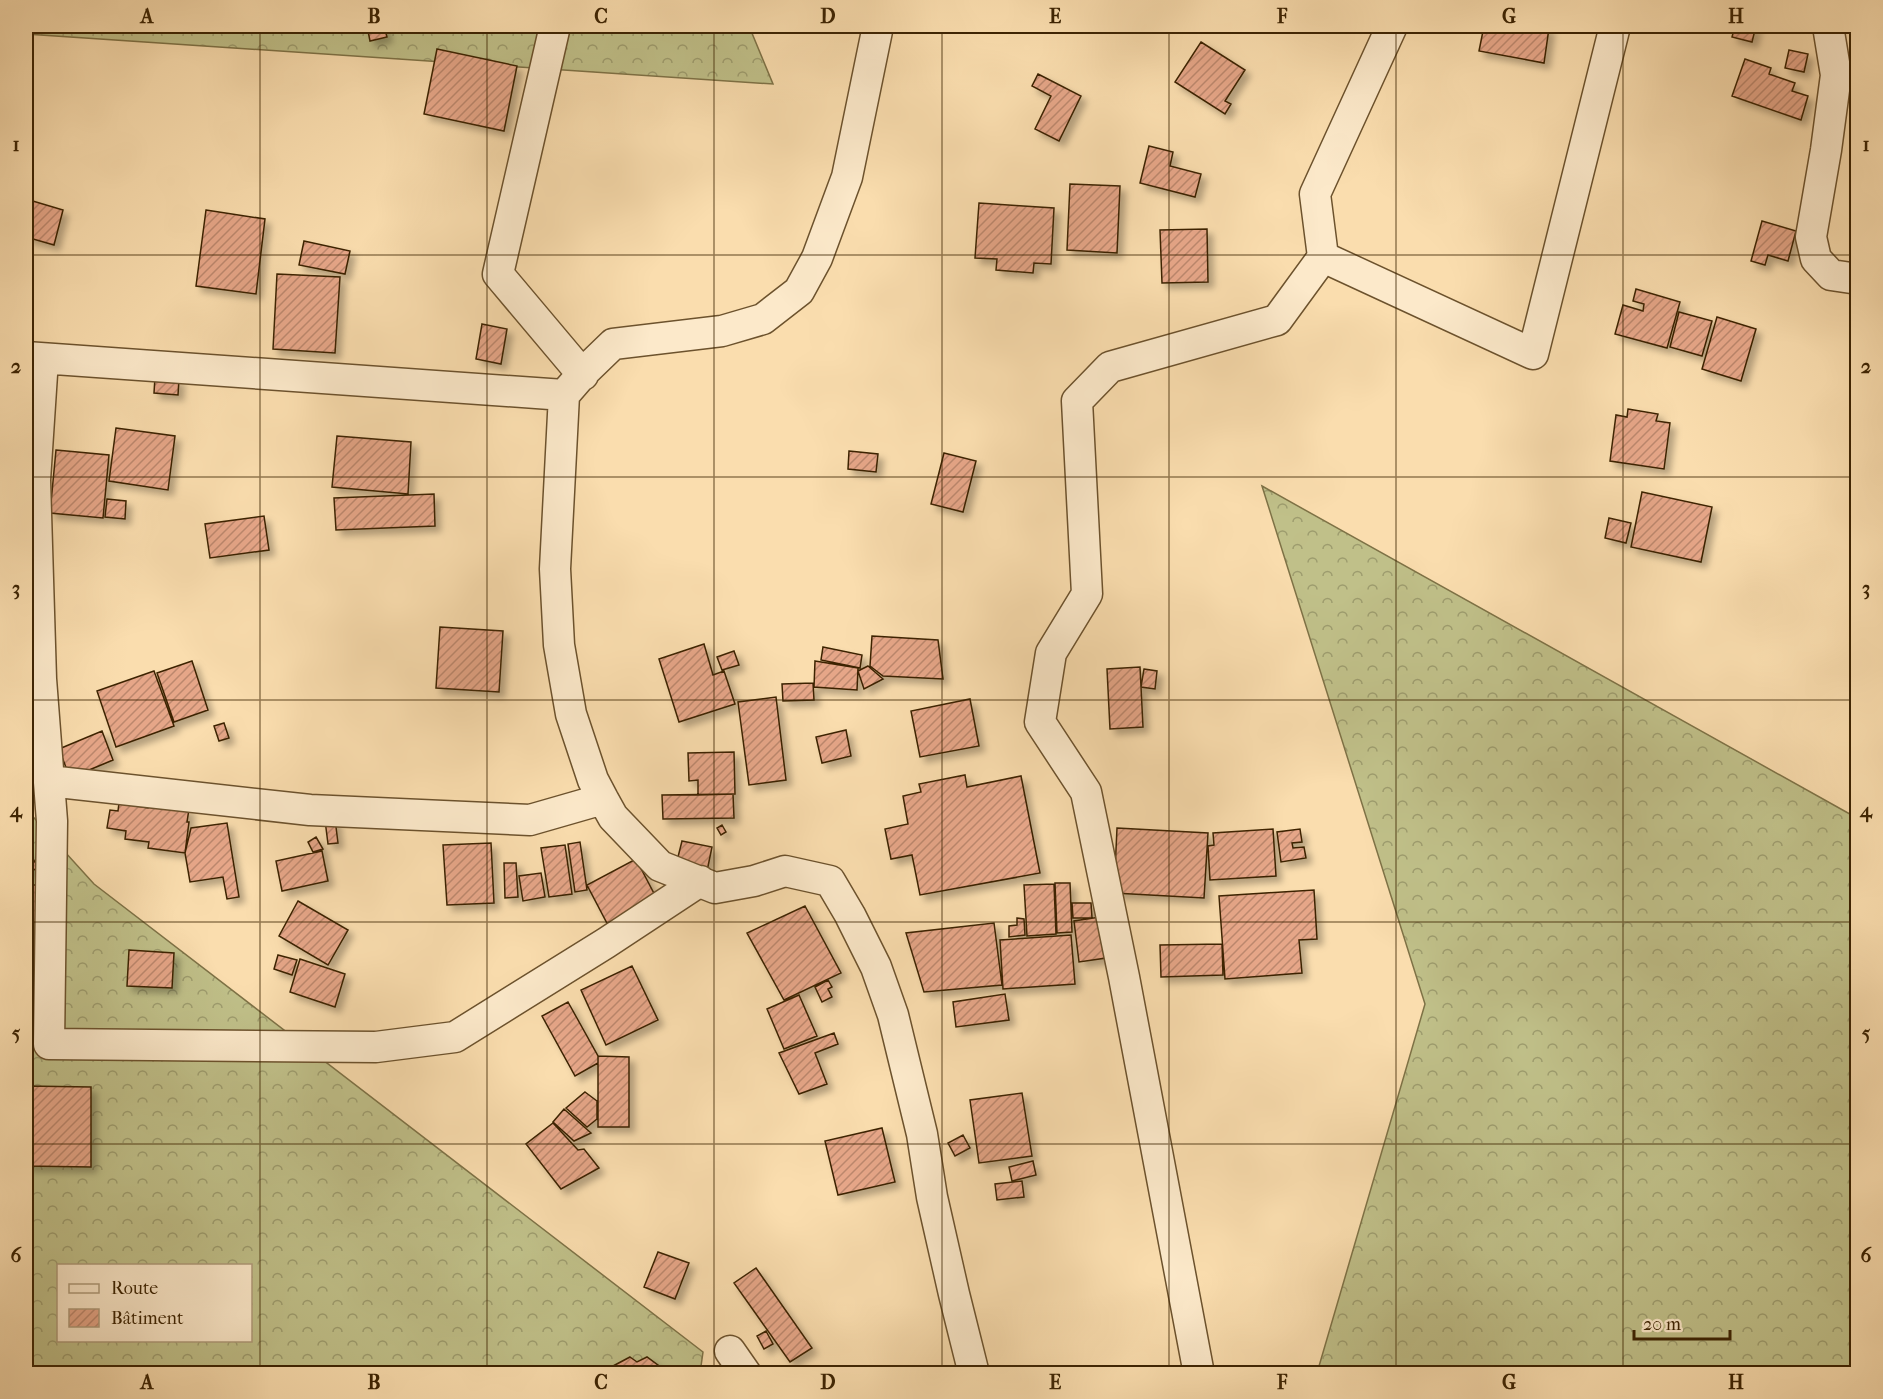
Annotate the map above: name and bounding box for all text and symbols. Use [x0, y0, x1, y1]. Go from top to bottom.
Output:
text: A [139, 5, 155, 28]
text: B [367, 5, 381, 28]
text: C [594, 5, 608, 28]
text: D [820, 5, 836, 28]
text: E [1049, 5, 1061, 28]
text: F [1276, 5, 1288, 28]
text: G [1502, 5, 1516, 28]
text: H [1728, 5, 1744, 28]
text: 1 [12, 133, 20, 156]
text: 1 [1862, 133, 1870, 156]
text: 2 [11, 355, 21, 378]
text: 2 [1861, 355, 1871, 378]
text: 3 [12, 577, 20, 600]
text: 3 [1862, 577, 1870, 600]
text: 4 [9, 799, 23, 823]
text: 4 [1859, 799, 1873, 823]
text: 5 [12, 1022, 21, 1045]
text: 5 [1862, 1022, 1871, 1045]
text: 6 [11, 1244, 23, 1267]
text: 6 [1861, 1244, 1873, 1267]
legend [57, 1264, 252, 1342]
text: Route [111, 1278, 158, 1299]
scale bar [1634, 1303, 1730, 1341]
text: Bâtiment [111, 1308, 184, 1329]
text: 20 m [1643, 1314, 1681, 1335]
text: A [139, 1371, 155, 1394]
text: B [367, 1371, 381, 1394]
text: C [594, 1371, 608, 1394]
text: D [820, 1371, 836, 1394]
text: E [1049, 1371, 1061, 1394]
text: F [1276, 1371, 1288, 1394]
text: G [1502, 1371, 1516, 1394]
text: H [1728, 1371, 1744, 1394]

